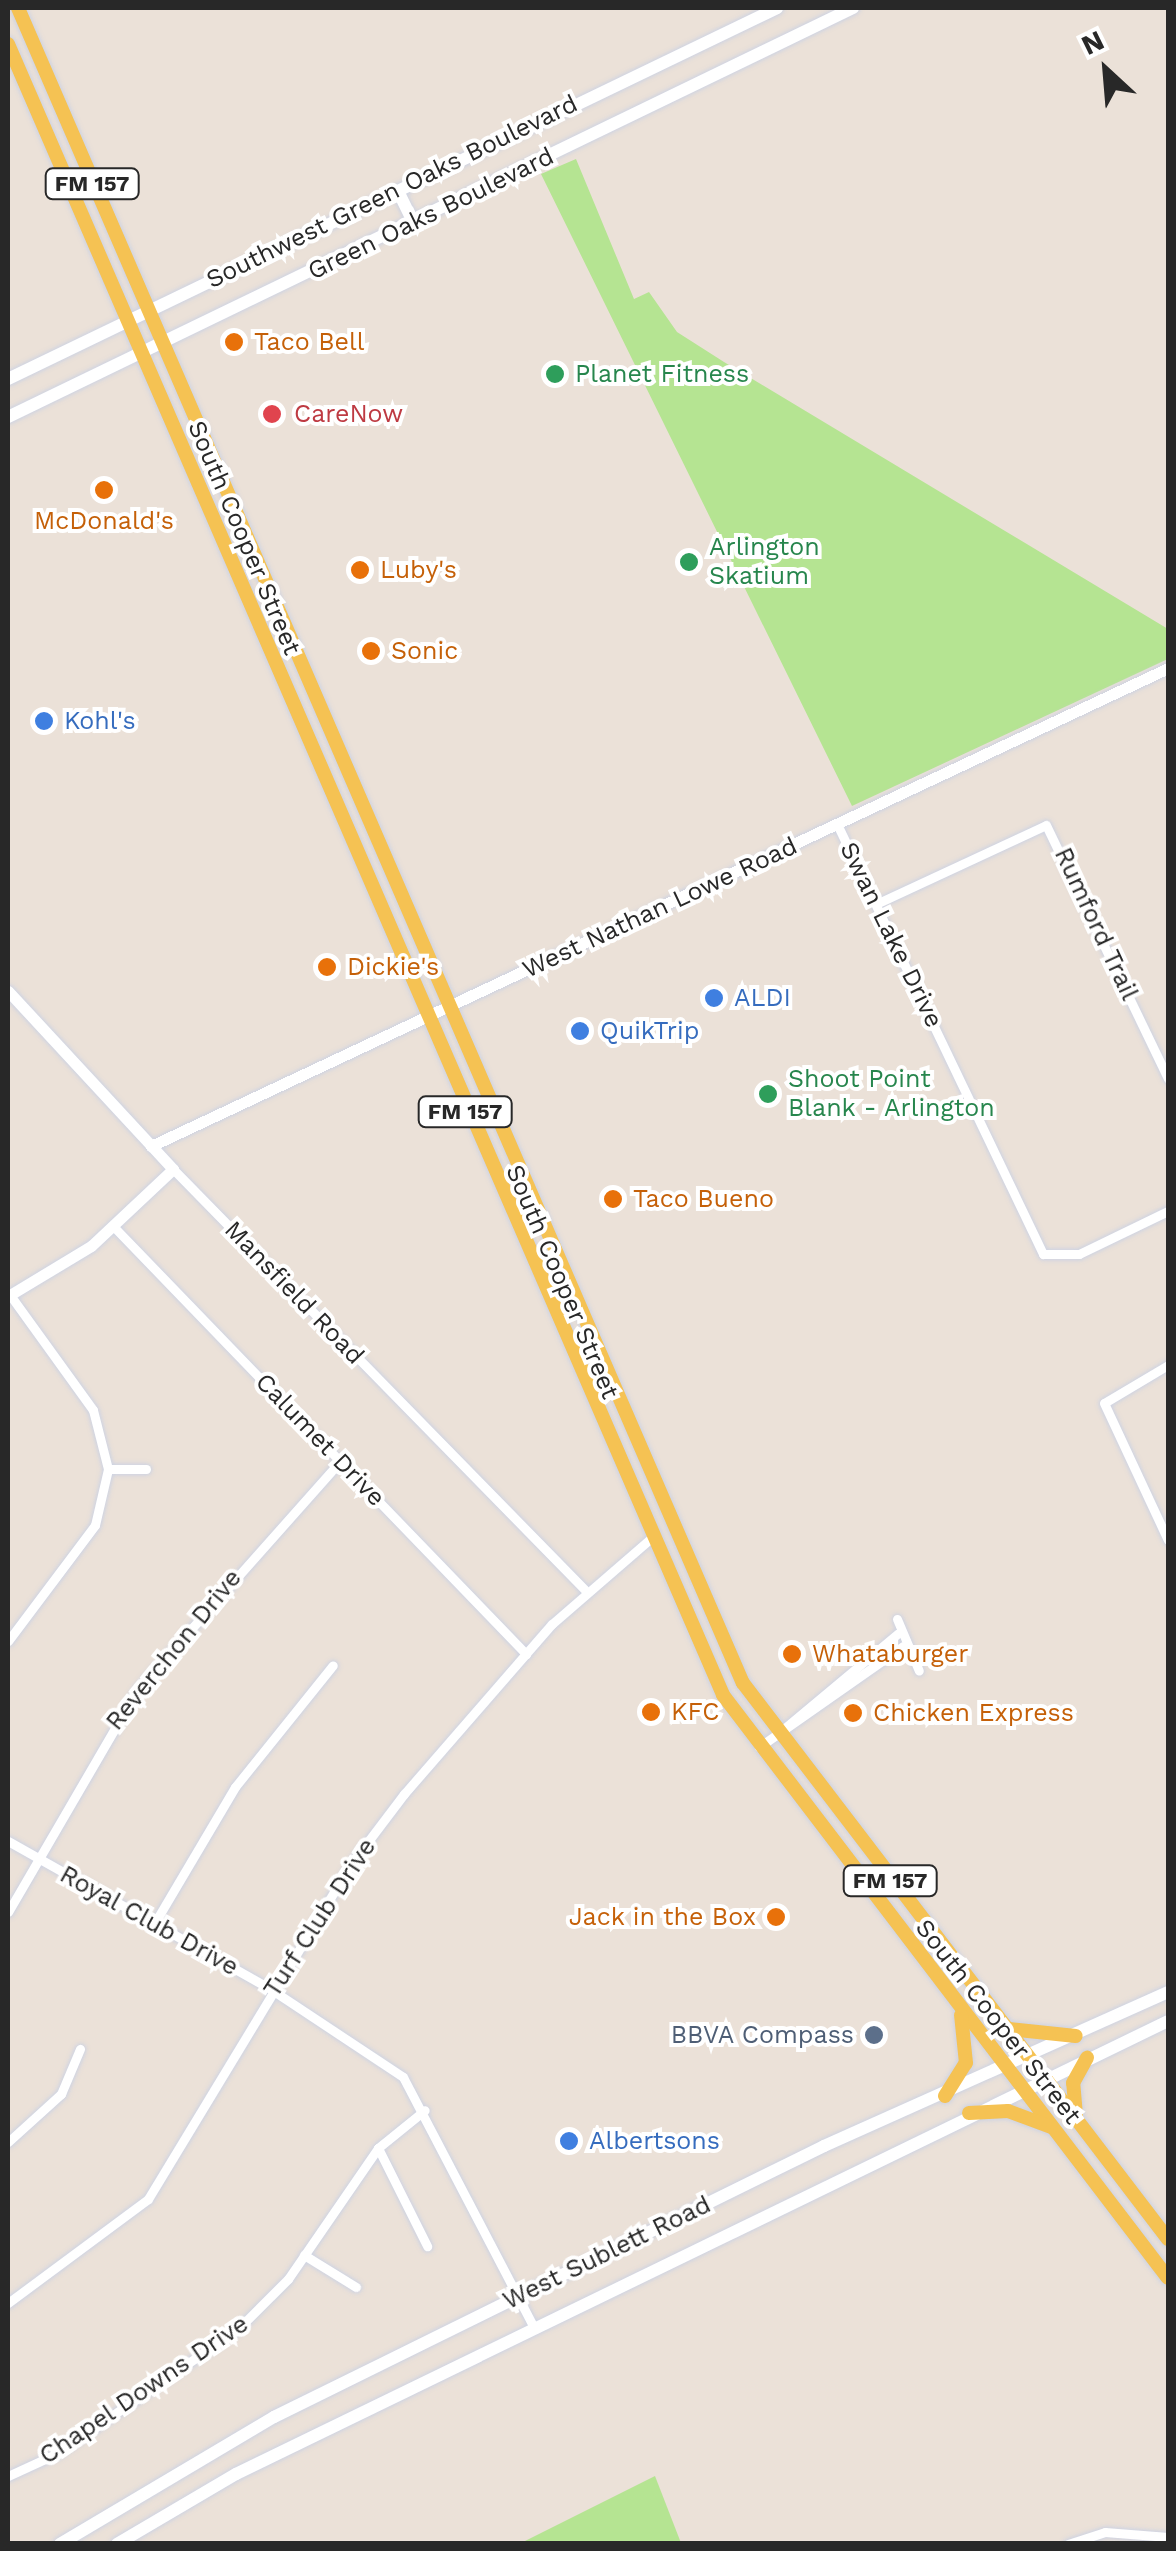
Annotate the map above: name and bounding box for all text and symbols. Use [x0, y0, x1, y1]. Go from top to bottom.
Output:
north arrow [1056, 20, 1156, 120]
text: N [1076, 23, 1109, 62]
street label: Southwest Green Oaks Boulevard [201, 89, 583, 295]
street label: Green Oaks Boulevard [303, 141, 559, 287]
road number: FM 157 [44, 167, 140, 201]
place label: Taco Bell [254, 327, 364, 357]
marker: Taco Bell [223, 331, 245, 353]
place label: Planet Fitness [575, 359, 749, 389]
marker: Planet Fitness [544, 363, 566, 385]
place label: CareNow [294, 399, 403, 429]
marker: CareNow [259, 401, 285, 427]
street label: South Cooper Street [181, 416, 307, 660]
marker: McDonald's [93, 479, 115, 501]
place label: McDonald's [34, 506, 174, 536]
place label: Arlington Skatium [709, 533, 820, 592]
marker: Arlington Skatium [678, 551, 700, 573]
place label: Luby's [380, 555, 457, 585]
marker: Luby's [349, 559, 371, 581]
place label: Sonic [391, 636, 458, 666]
marker: Sonic [360, 640, 382, 662]
place label: Kohl's [64, 706, 136, 736]
marker: Kohl's [33, 710, 55, 732]
street label: West Nathan Lowe Road [518, 831, 802, 985]
street label: Swan Lake Drive [833, 837, 949, 1033]
street label: Rumford Trail [1047, 843, 1145, 1005]
place label: Dickie's [347, 952, 439, 982]
marker: Dickie's [316, 956, 338, 978]
place label: ALDI [734, 983, 791, 1013]
marker: ALDI [703, 987, 725, 1009]
place label: QuikTrip [600, 1016, 699, 1046]
marker: QuikTrip [569, 1020, 591, 1042]
place label: Shoot Point Blank - Arlington [788, 1065, 996, 1124]
marker: Shoot Point Blank - Arlington [757, 1083, 779, 1105]
road number: FM 157 [418, 1095, 512, 1129]
street label: South Cooper Street [499, 1160, 625, 1404]
place label: Taco Bueno [633, 1184, 774, 1214]
marker: Taco Bueno [602, 1188, 624, 1210]
street label: Mansfield Road [218, 1215, 370, 1371]
street label: Calumet Drive [249, 1367, 391, 1513]
street label: Reverchon Drive [100, 1564, 248, 1736]
place label: Whataburger [812, 1639, 968, 1669]
marker: Whataburger [781, 1643, 803, 1665]
place label: KFC [671, 1697, 719, 1727]
place label: Chicken Express [873, 1698, 1074, 1728]
marker: KFC [640, 1701, 662, 1723]
marker: Chicken Express [842, 1702, 864, 1724]
street label: Turf Club Drive [257, 1833, 383, 2003]
street label: Royal Club Drive [54, 1859, 244, 1983]
road number: FM 157 [842, 1864, 938, 1898]
place label: Jack in the Box [568, 1902, 756, 1932]
marker: Jack in the Box [765, 1906, 787, 1928]
street label: South Cooper Street [909, 1913, 1087, 2131]
place label: BBVA Compass [670, 2020, 854, 2050]
marker: BBVA Compass [863, 2024, 885, 2046]
place label: Albertsons [589, 2126, 720, 2156]
marker: Albertsons [558, 2130, 580, 2152]
street label: West Sublett Road [498, 2190, 716, 2316]
street label: Chapel Downs Drive [34, 2309, 254, 2471]

